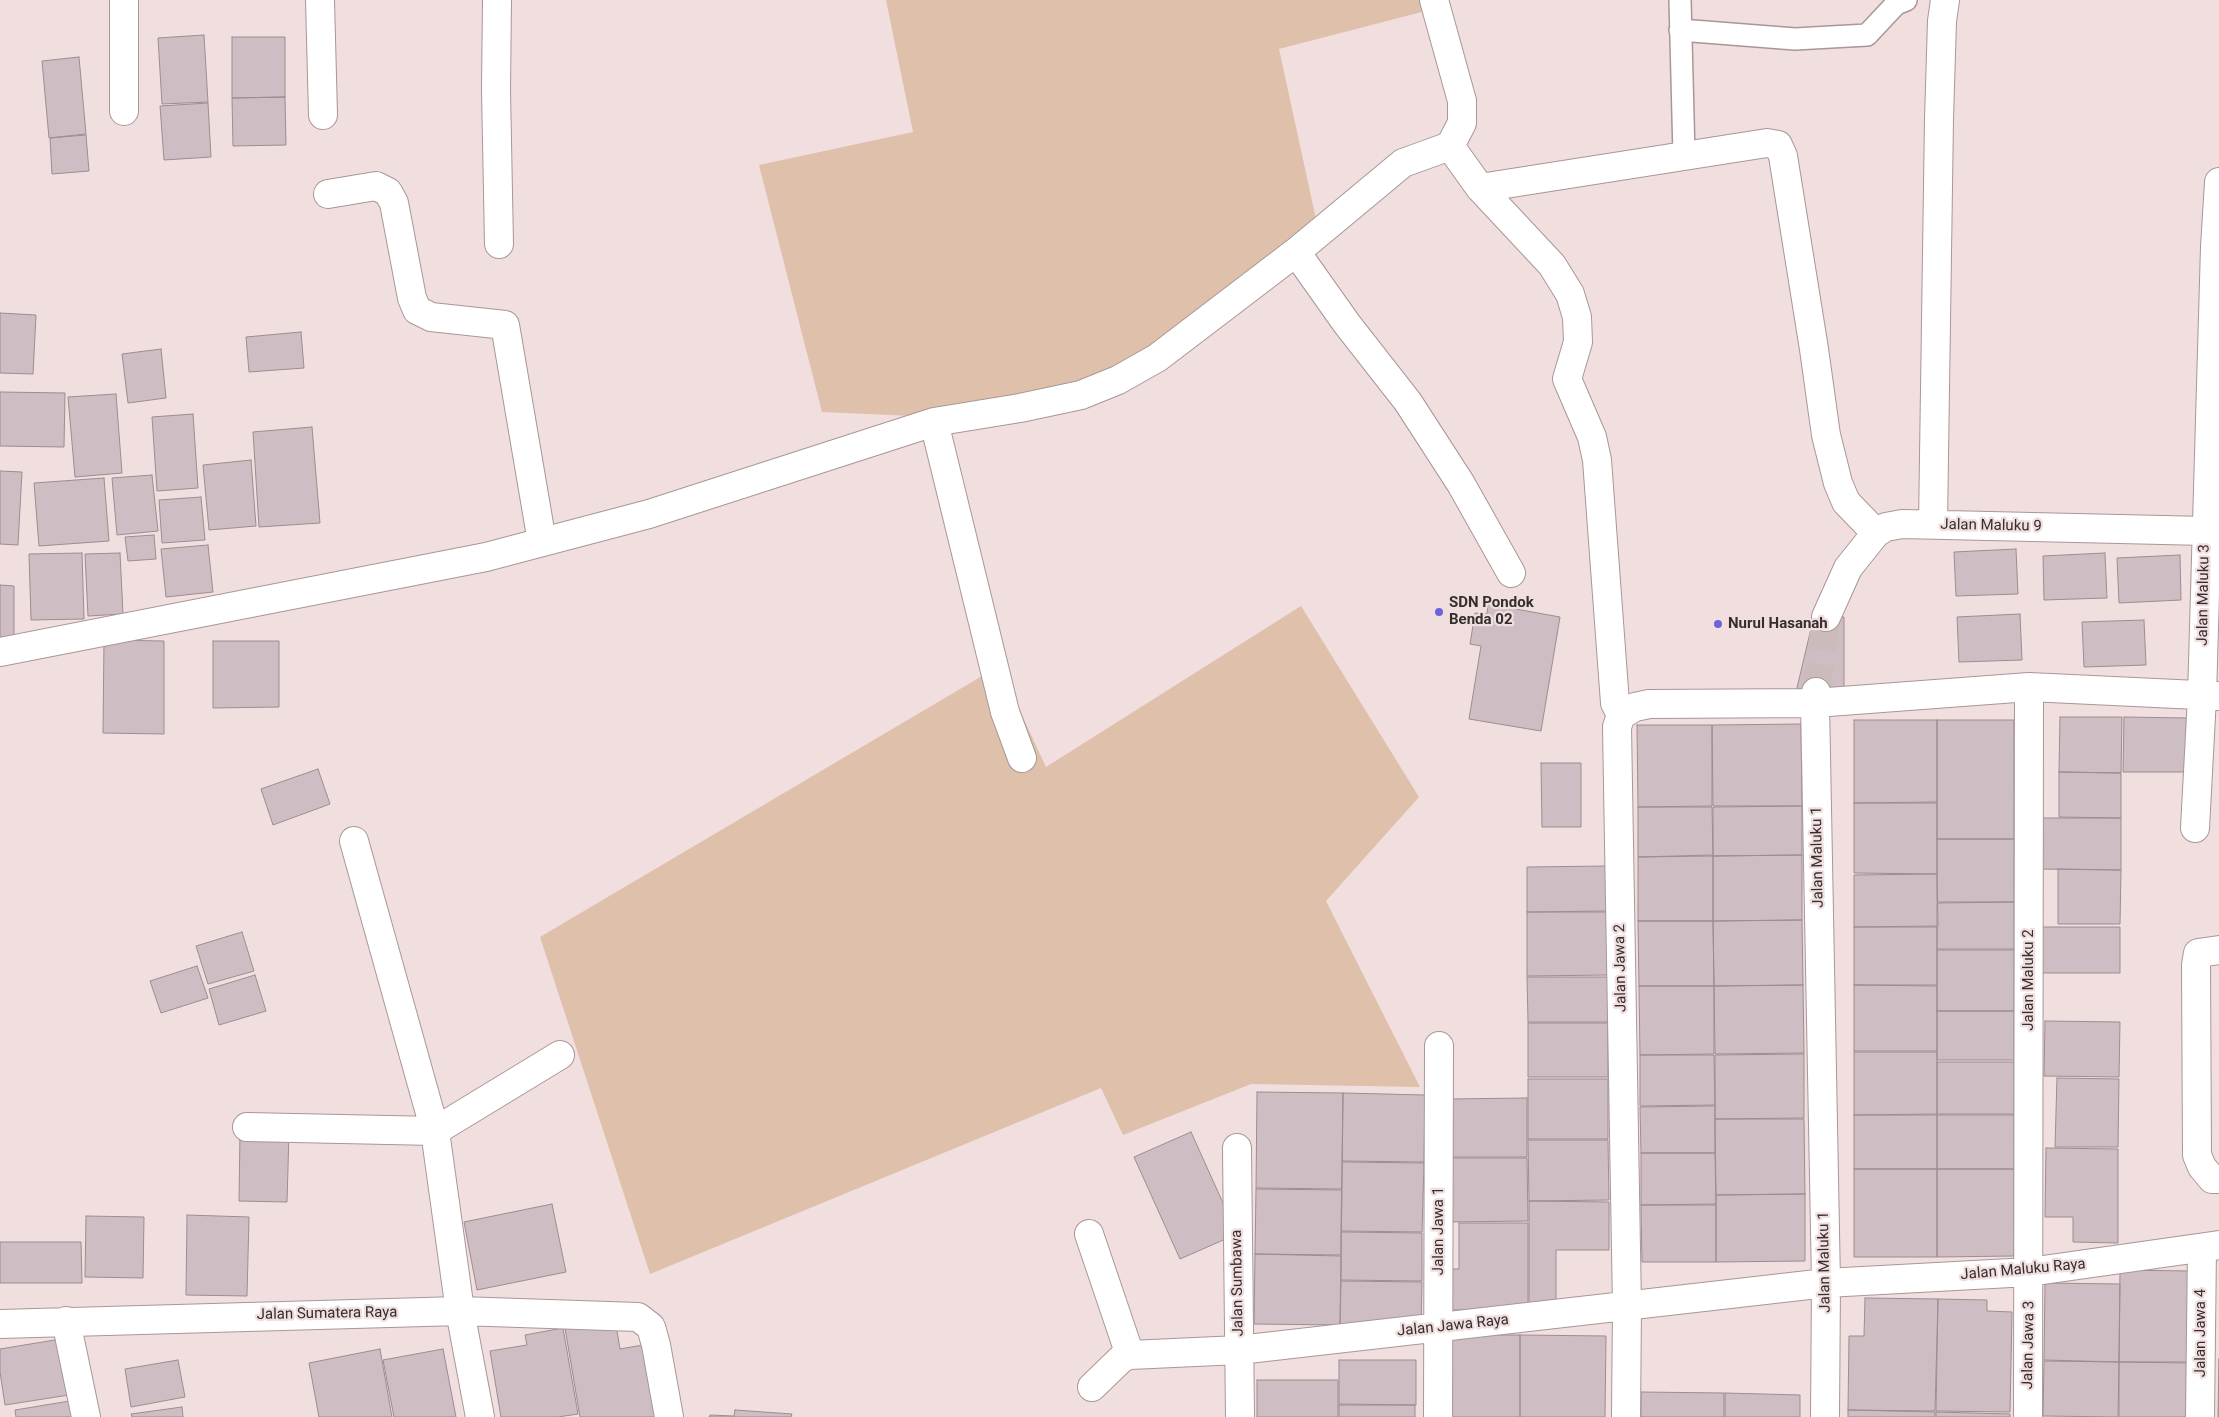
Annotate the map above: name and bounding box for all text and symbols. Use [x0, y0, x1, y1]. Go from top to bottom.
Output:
street label: Jalan Maluku 9 [1940, 516, 2042, 536]
street label: Jalan Maluku 3 [2194, 544, 2214, 646]
place label: SDN Pondok Benda 02 [1449, 594, 1534, 629]
marker: SDN Pondok Benda 02 [1433, 606, 1445, 618]
place label: Nurul Hasanah [1728, 615, 1828, 633]
marker: Nurul Hasanah [1712, 618, 1724, 630]
street label: Jalan Maluku 1 [1808, 806, 1828, 908]
street label: Jalan Jawa 2 [1611, 924, 1631, 1012]
street label: Jalan Maluku 2 [2020, 929, 2038, 1031]
street label: Jalan Jawa 1 [1430, 1187, 1448, 1275]
street label: Jalan Maluku 1 [1815, 1211, 1835, 1313]
street label: Jalan Sumbawa [1228, 1230, 1248, 1336]
street label: Jalan Maluku Raya [1960, 1256, 2086, 1284]
street label: Jalan Jawa 4 [2192, 1289, 2210, 1377]
street label: Jalan Jawa 3 [2019, 1301, 2039, 1389]
street label: Jalan Sumatera Raya [257, 1304, 397, 1324]
street label: Jalan Jawa Raya [1396, 1311, 1510, 1341]

